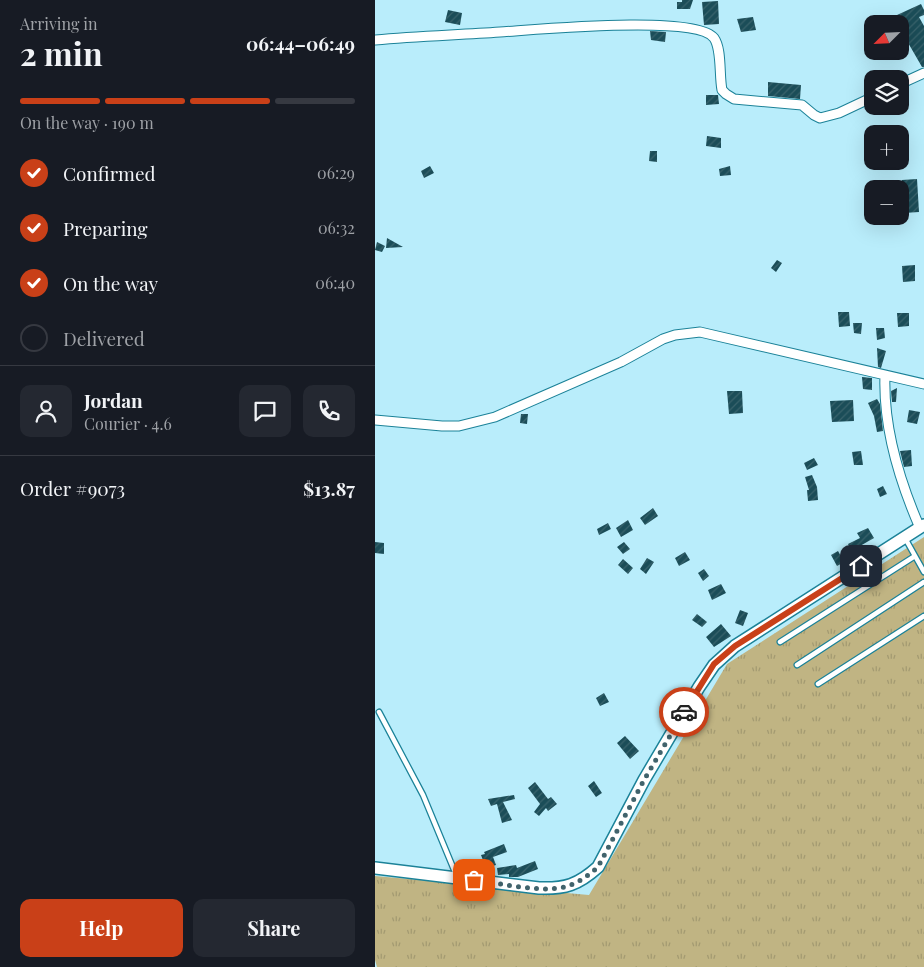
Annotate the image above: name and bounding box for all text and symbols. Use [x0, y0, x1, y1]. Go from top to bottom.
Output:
text: Arriving in [20, 13, 98, 34]
north arrow [864, 15, 909, 60]
map controls [864, 15, 909, 225]
text: 06:44–06:49 [246, 30, 355, 56]
text: 2 min [20, 31, 103, 74]
button: layers [864, 70, 909, 115]
text: On the way · 190 m [20, 112, 154, 133]
button: + [864, 125, 909, 170]
icon: check [20, 159, 48, 187]
text: Confirmed [63, 160, 156, 186]
text: 06:29 [317, 162, 355, 183]
button: − [864, 180, 909, 225]
icon: check [20, 214, 48, 242]
text: Preparing [63, 215, 148, 241]
text: 06:32 [318, 217, 355, 238]
icon: check [20, 269, 48, 297]
text: On the way [63, 270, 158, 296]
text: 06:40 [315, 272, 355, 293]
text: Delivered [63, 325, 145, 351]
button: person [20, 385, 72, 437]
button: chat [239, 385, 291, 437]
button: phone [303, 385, 355, 437]
text: Jordan [84, 387, 143, 413]
text: Courier · 4.6 [84, 413, 172, 434]
text: Order #9073 [20, 475, 125, 501]
text: $13.87 [303, 475, 355, 501]
pin [840, 545, 882, 587]
icon: home [847, 552, 875, 580]
courier [659, 687, 709, 737]
icon: car [670, 698, 698, 726]
pin [453, 859, 495, 901]
icon: bag [460, 866, 488, 894]
button: Help [20, 899, 183, 957]
button: Share [193, 899, 355, 957]

